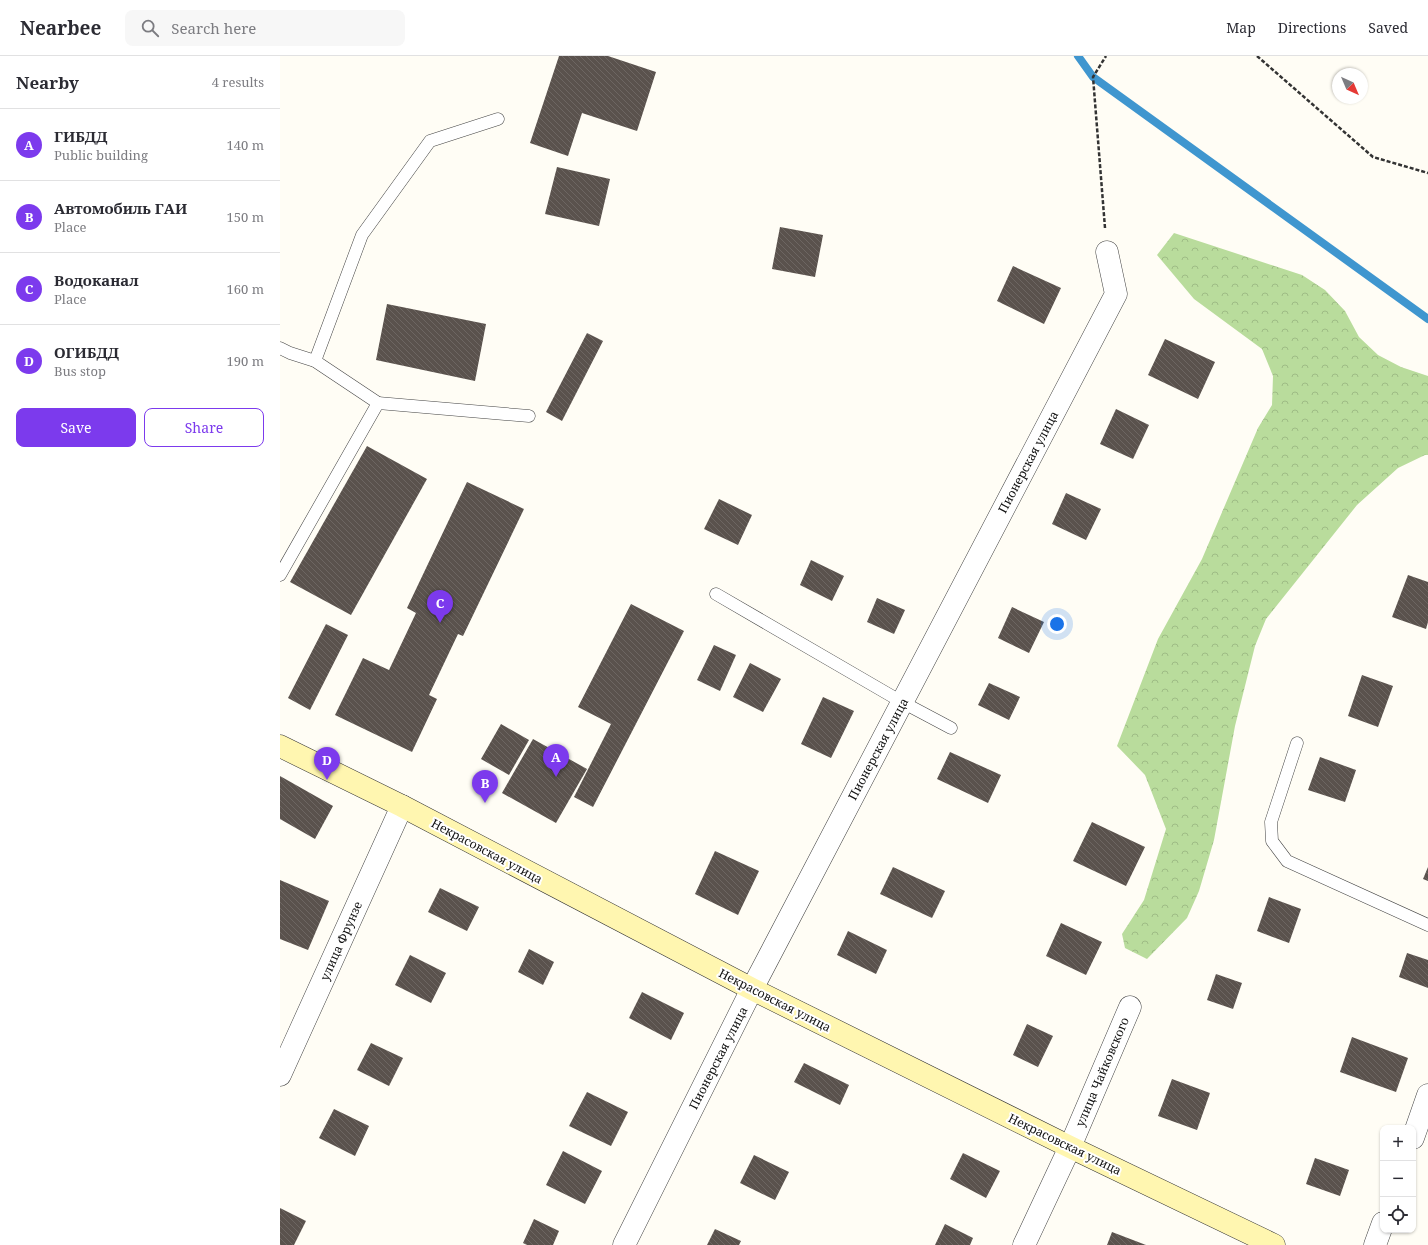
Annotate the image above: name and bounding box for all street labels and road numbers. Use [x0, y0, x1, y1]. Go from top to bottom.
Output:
street label: Пионерская улица [994, 408, 1062, 516]
street label: Пионерская улица [844, 695, 912, 803]
street label: Некрасовская улица [428, 814, 546, 888]
street label: улица Фрунзе [316, 899, 366, 983]
street label: Некрасовская улица [716, 964, 834, 1036]
street label: Пионерская улица [685, 1003, 751, 1112]
street label: улица Чайковского [1071, 1015, 1133, 1129]
street label: Некрасовская улица [1006, 1109, 1125, 1179]

